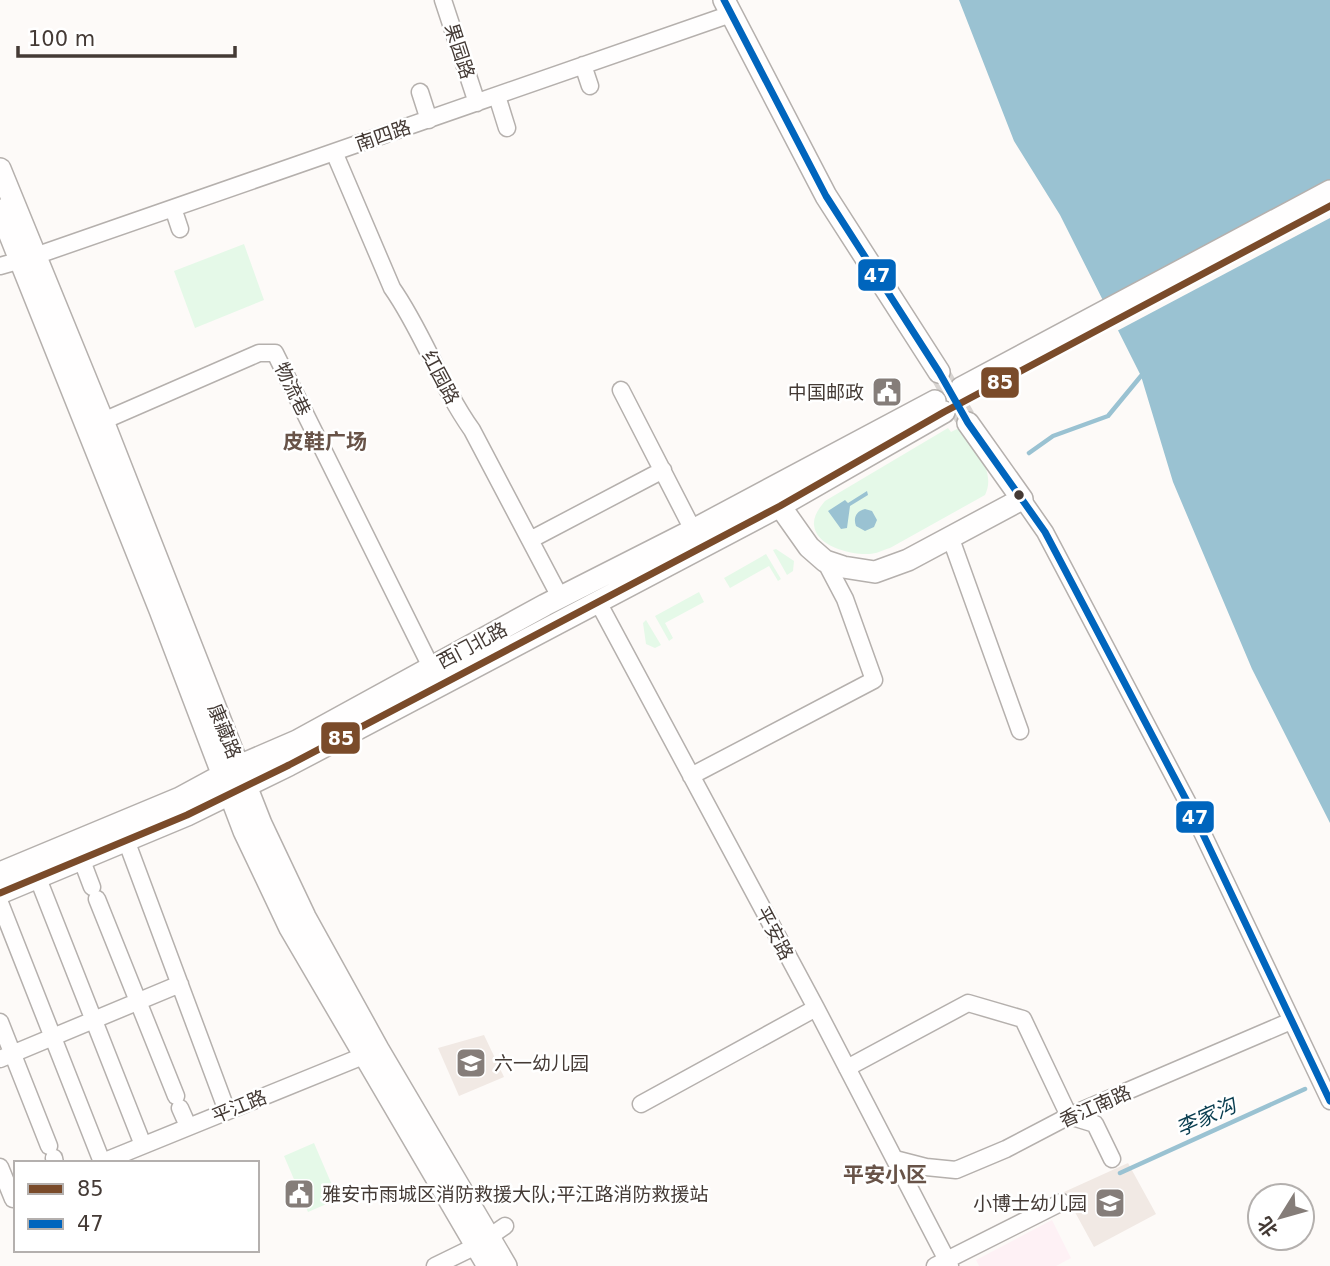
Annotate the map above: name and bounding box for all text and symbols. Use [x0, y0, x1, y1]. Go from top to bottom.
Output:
scale bar [18, 14, 234, 58]
street label: 果园路 [441, 20, 479, 82]
text: 100 m [28, 27, 95, 51]
street label: 南四路 [352, 115, 414, 155]
line badge: 47 [857, 258, 897, 292]
text: 47 [864, 264, 890, 286]
street label: 红园路 [418, 347, 464, 407]
street label: 物流巷 [271, 359, 315, 419]
line badge: 85 [980, 366, 1020, 399]
text: 85 [987, 371, 1013, 393]
public building icon: 中国邮政 [870, 375, 904, 409]
place label: 中国邮政 [788, 381, 864, 403]
district label: 皮鞋广场 [283, 430, 367, 454]
unlabelled marker [1012, 488, 1026, 502]
street label: 西门北路 [433, 617, 511, 673]
street label: 康藏路 [204, 700, 246, 762]
line badge: 85 [320, 721, 361, 755]
text: 85 [328, 727, 354, 749]
line badge: 47 [1175, 800, 1215, 834]
text: 47 [1182, 806, 1208, 828]
street label: 平安路 [752, 903, 798, 963]
school or university icon: 六一幼儿园 [454, 1046, 488, 1080]
place label: 六一幼儿园 [494, 1052, 589, 1074]
street label: 香江南路 [1056, 1080, 1134, 1132]
street label: 平江路 [208, 1085, 270, 1127]
water label: 李家沟 [1172, 1092, 1241, 1141]
legend [14, 1161, 259, 1252]
district label: 平安小区 [843, 1163, 927, 1187]
text: 85 [77, 1177, 104, 1201]
public building icon: 雅安市雨城区消防救援大队;平江路消防救援站 [282, 1177, 316, 1211]
north arrow [1246, 1182, 1316, 1252]
place label: 雅安市雨城区消防救援大队;平江路消防救援站 [322, 1183, 708, 1205]
school or university icon: 小博士幼儿园 [1093, 1186, 1127, 1220]
place label: 小博士幼儿园 [973, 1192, 1087, 1214]
text: 47 [77, 1212, 104, 1236]
text: 北 [1253, 1213, 1282, 1241]

